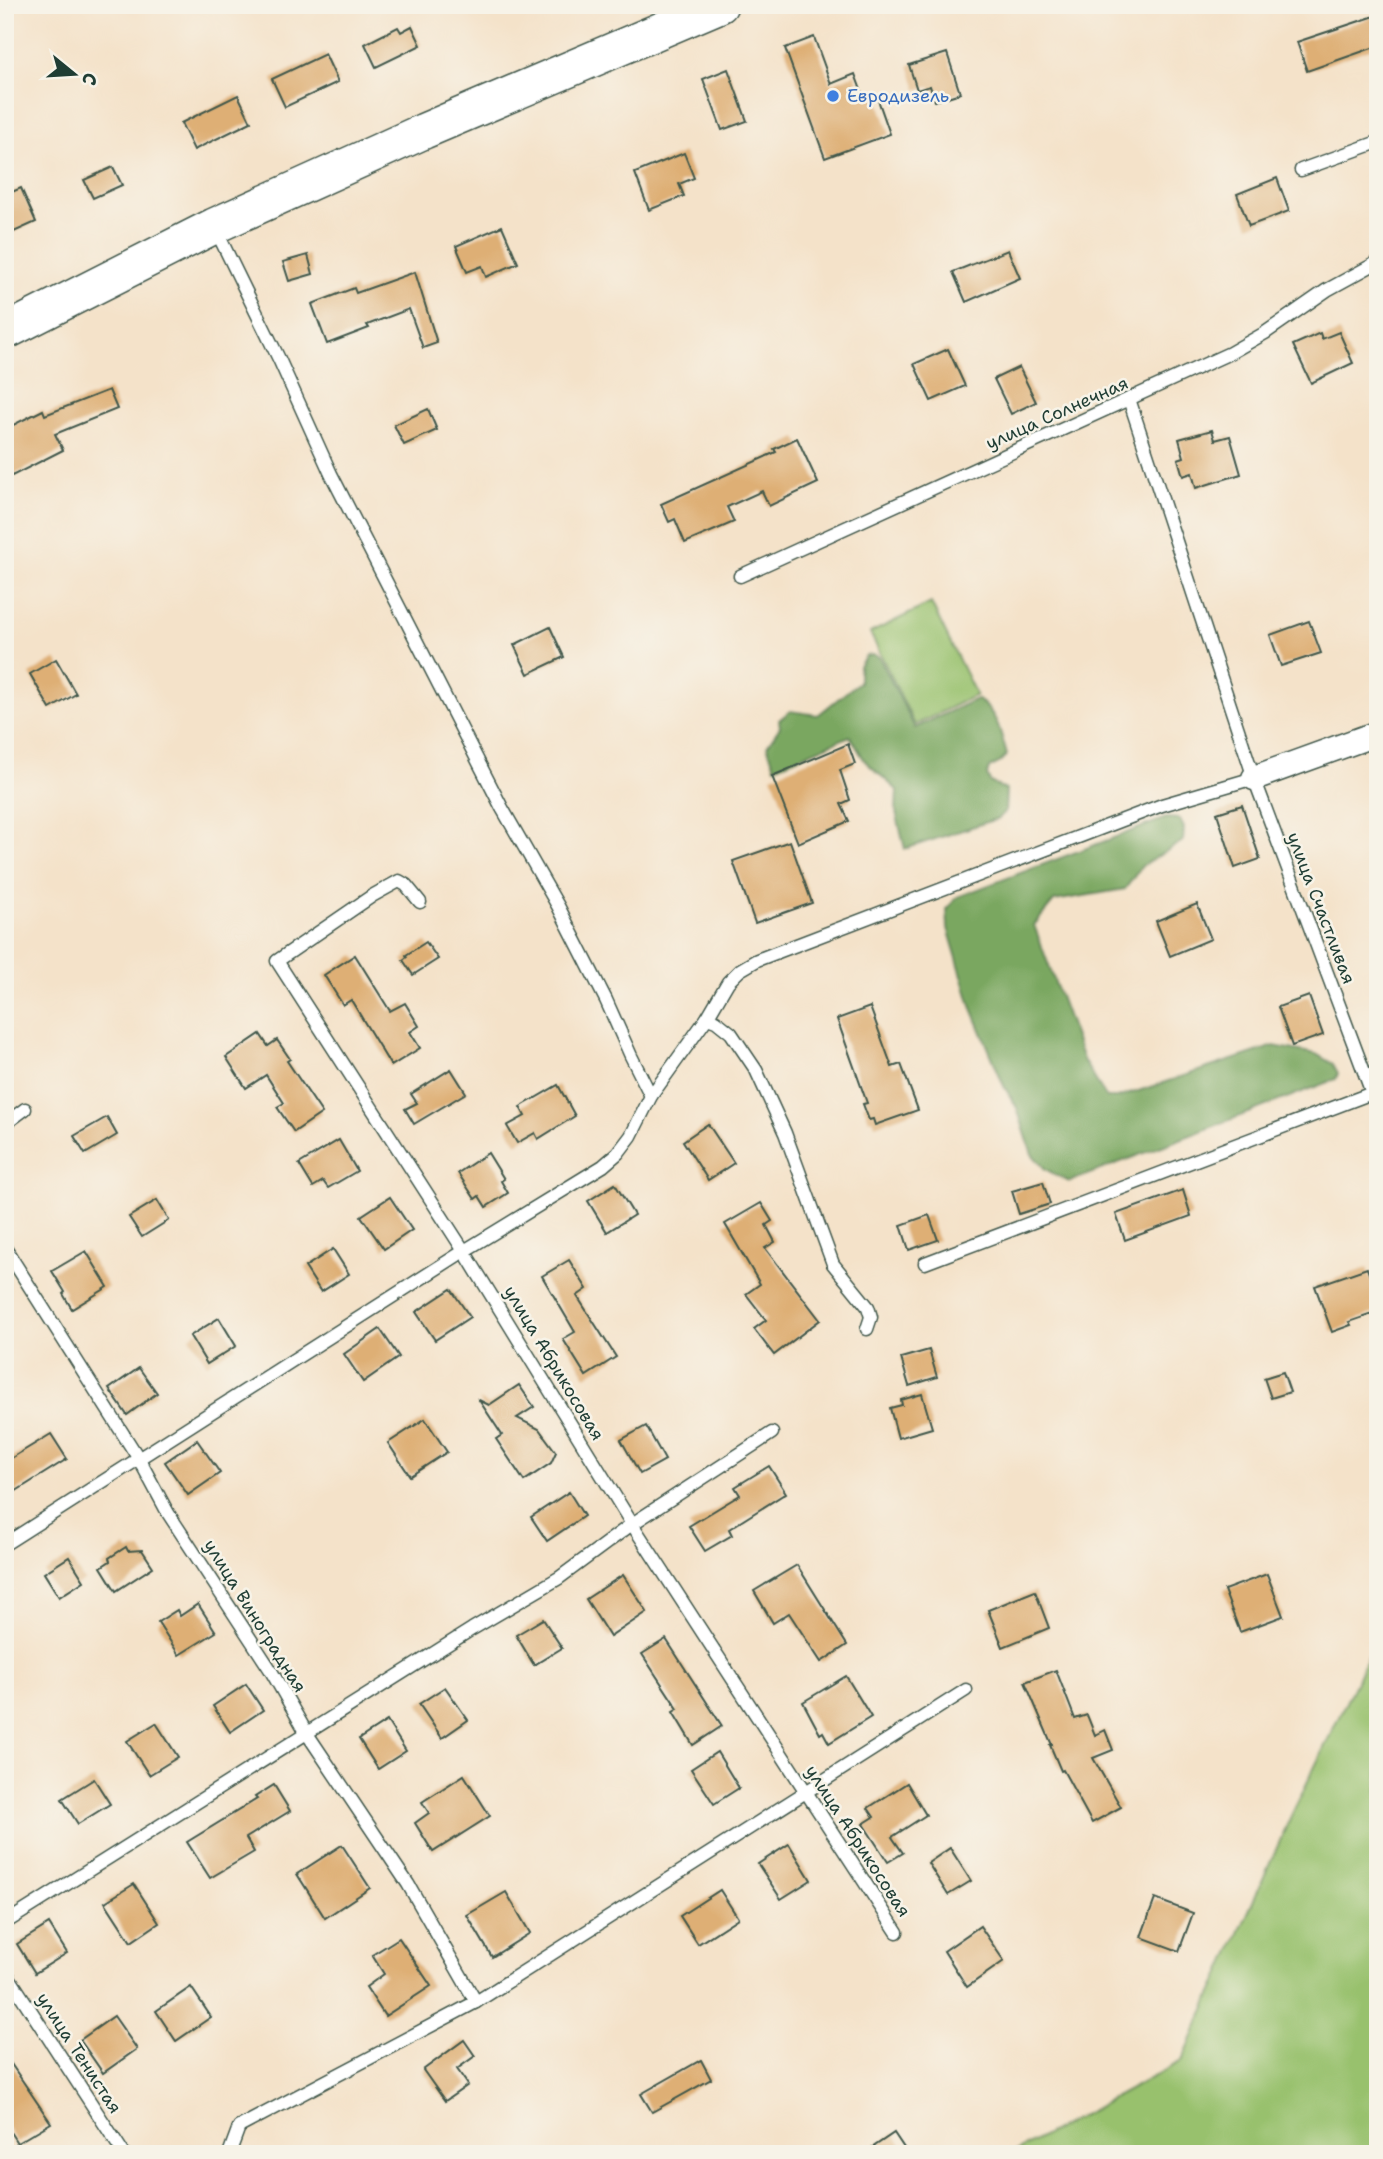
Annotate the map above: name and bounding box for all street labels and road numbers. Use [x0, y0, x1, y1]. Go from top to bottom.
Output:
street label: улица Солнечная [982, 371, 1132, 455]
street label: улица Счастливая [1281, 829, 1361, 987]
street label: улица Абрикосовая [498, 1281, 610, 1445]
street label: улица Виноградная [198, 1535, 312, 1697]
street label: улица Абрикосовая [800, 1760, 916, 1922]
street label: улица Тенистая [31, 1988, 127, 2118]

